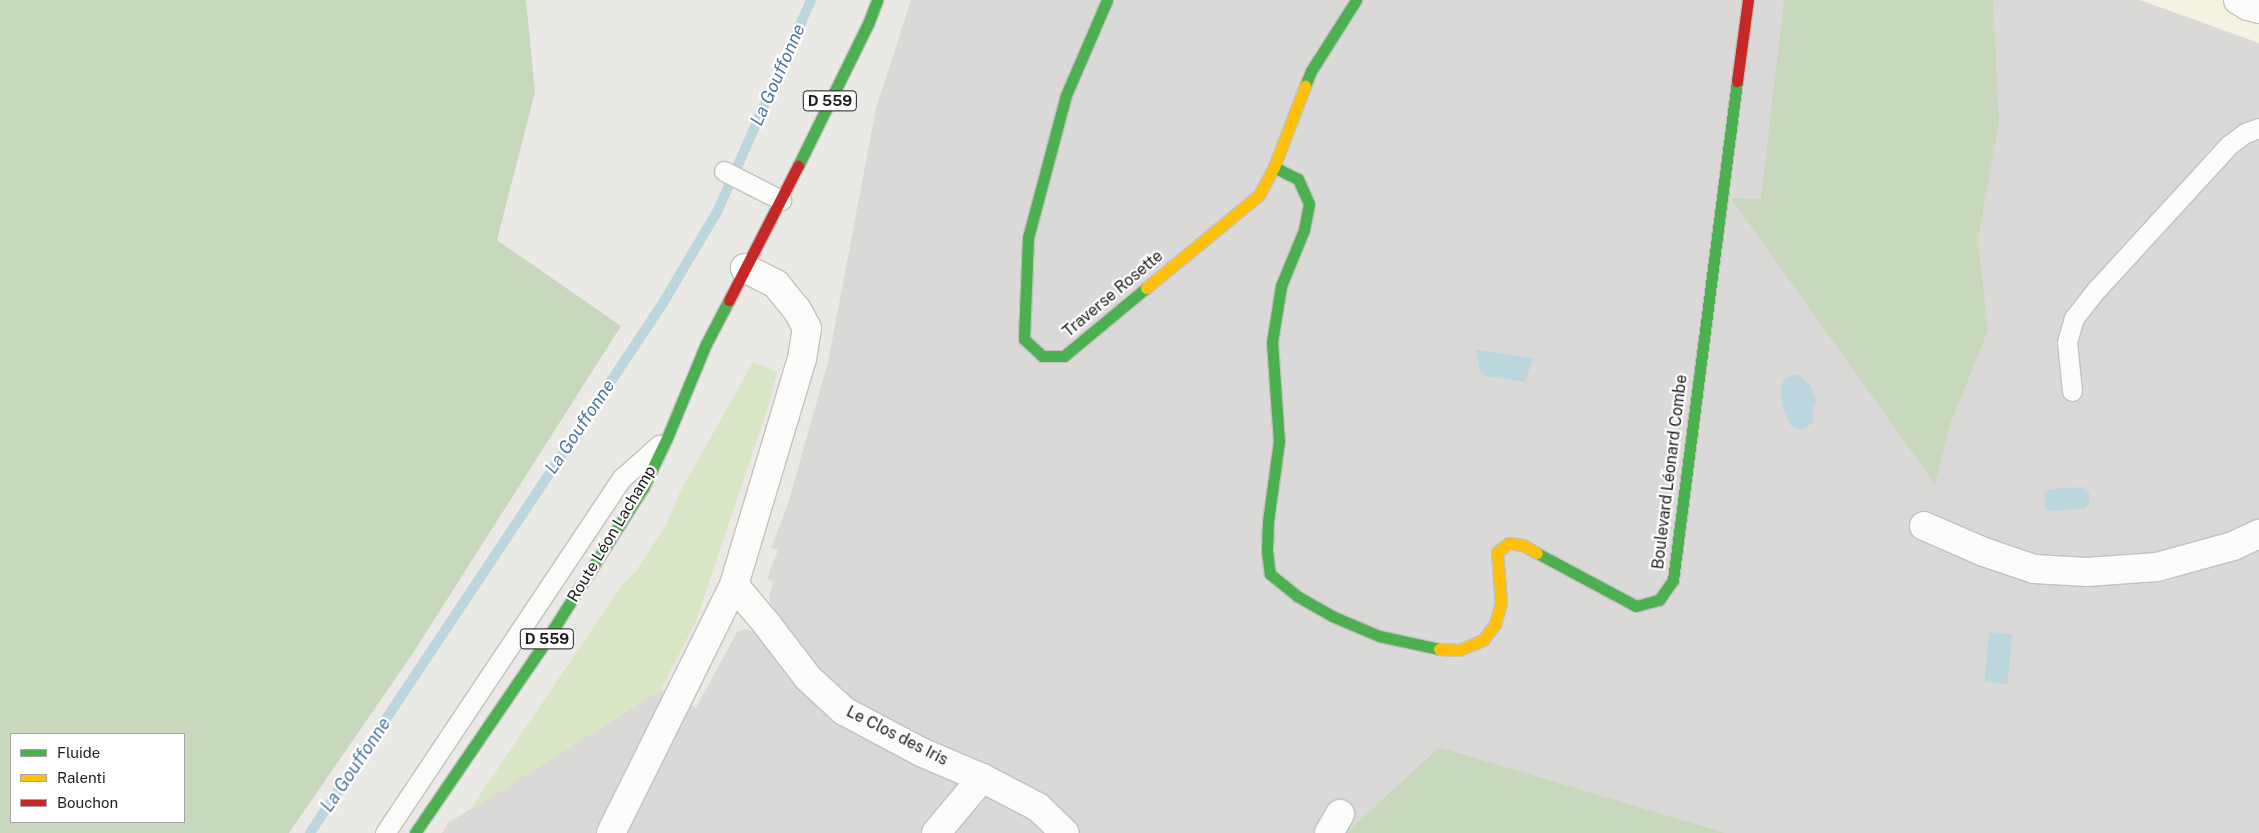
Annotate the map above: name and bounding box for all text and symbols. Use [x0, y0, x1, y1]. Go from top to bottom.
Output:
water label: La Gouffonne [746, 21, 810, 129]
road number: D 559 [802, 88, 858, 114]
street label: Traverse Rosette [1059, 247, 1167, 341]
street label: Boulevard Léonard Combe [1649, 374, 1691, 570]
water label: La Gouffonne [541, 376, 619, 478]
street label: Route Léon Lachamp [564, 462, 660, 606]
road number: D 559 [520, 626, 574, 652]
street label: Le Clos des Iris [843, 702, 951, 770]
water label: La Gouffonne [317, 714, 395, 816]
legend [10, 733, 185, 823]
text: Fluide [57, 744, 100, 761]
text: Ralenti [57, 769, 106, 786]
text: Bouchon [57, 794, 118, 811]

